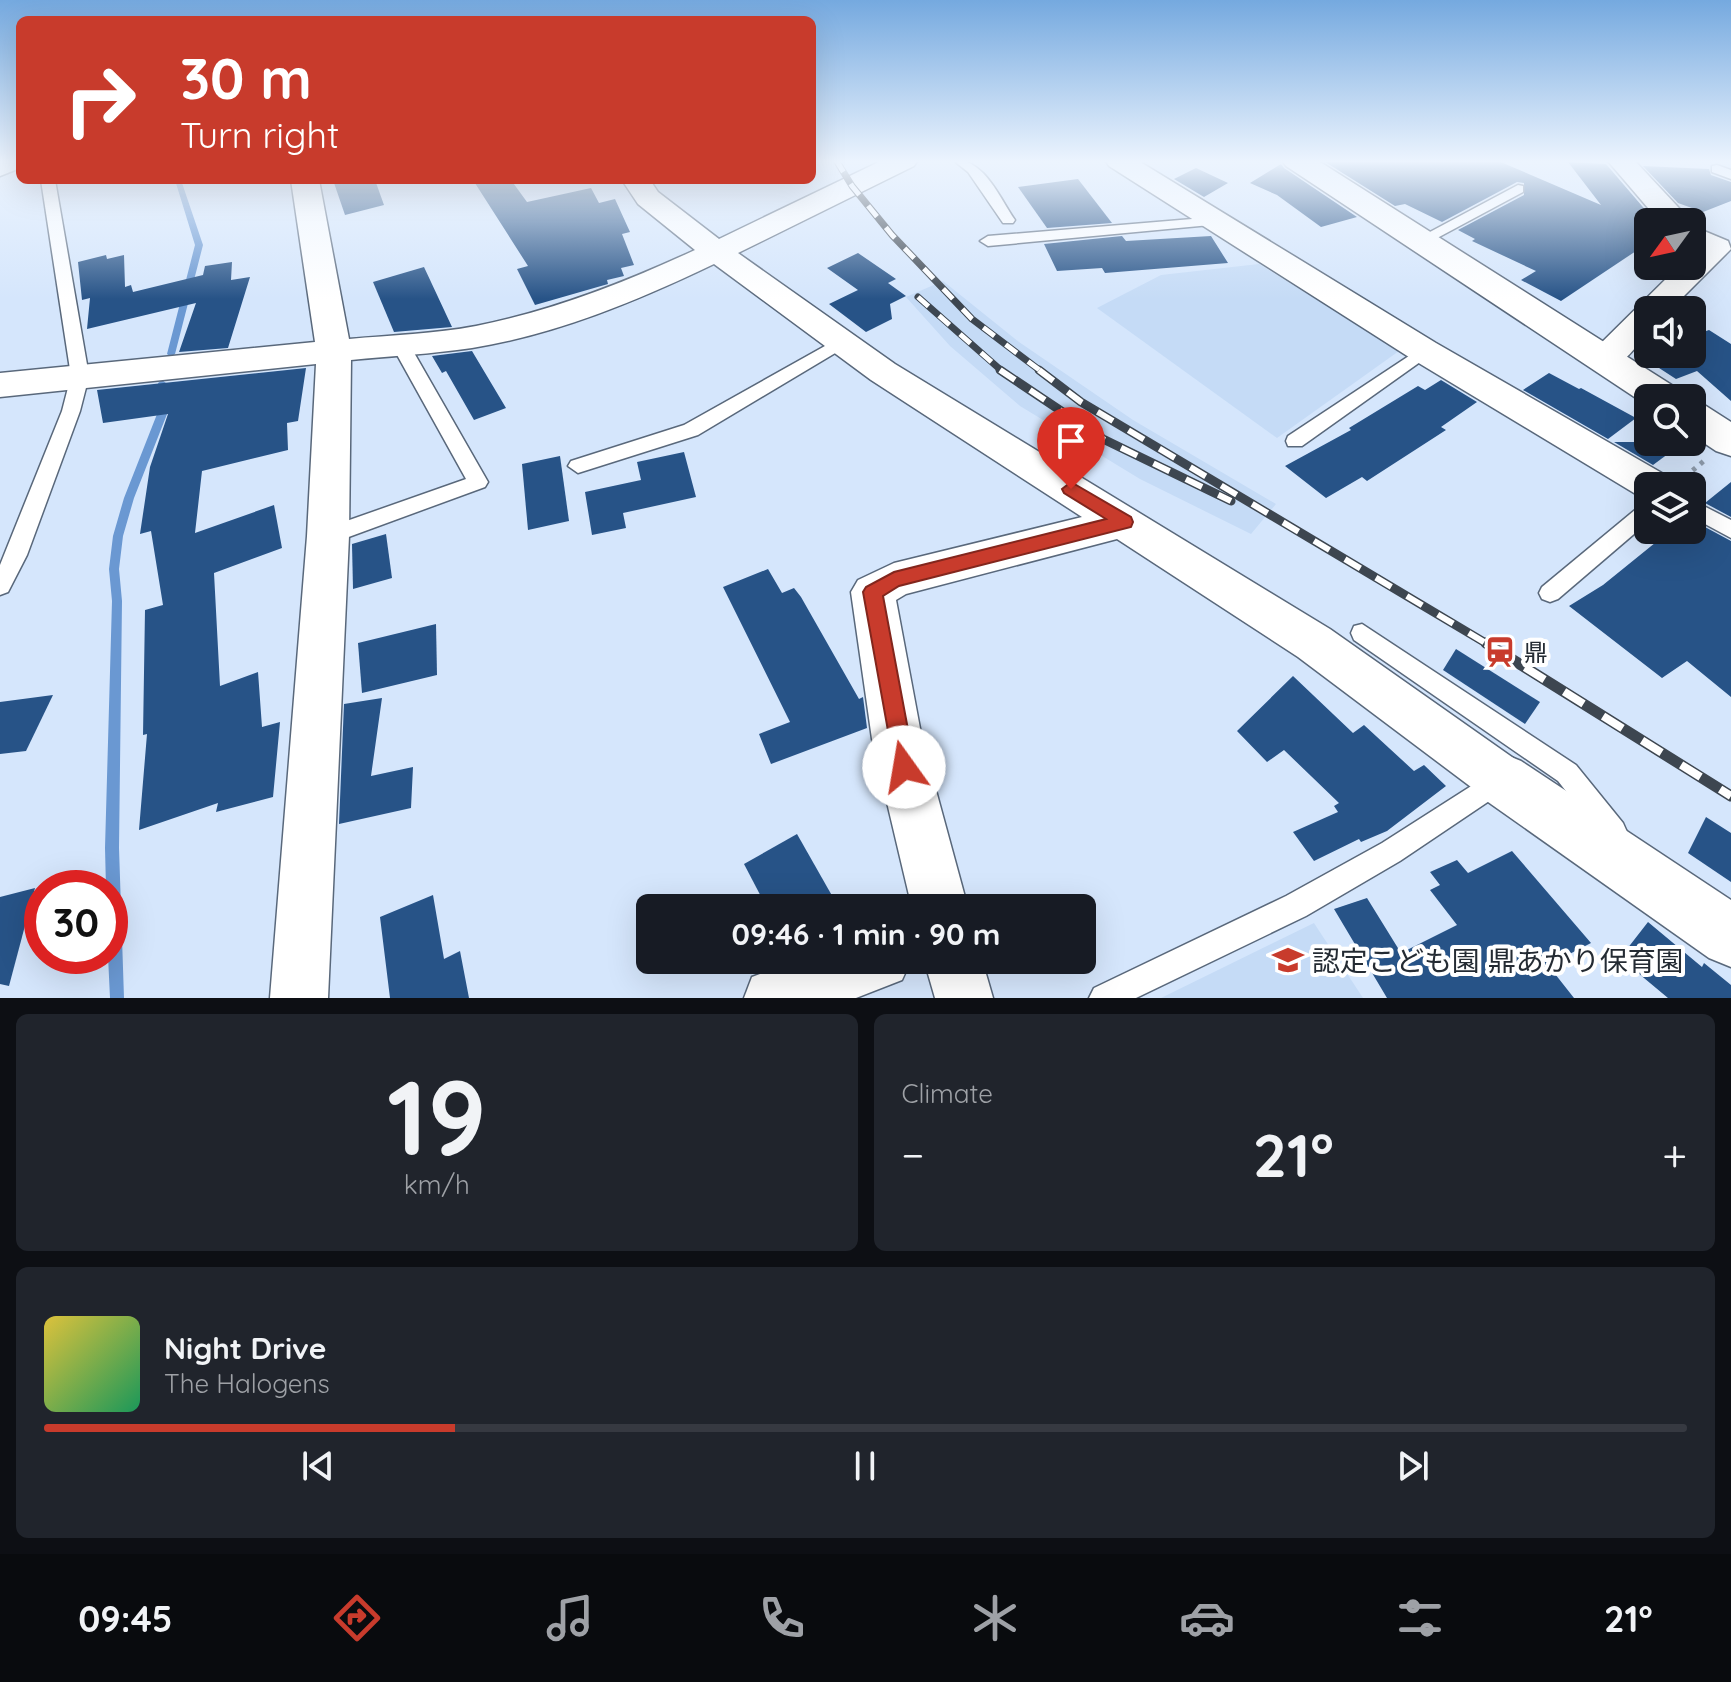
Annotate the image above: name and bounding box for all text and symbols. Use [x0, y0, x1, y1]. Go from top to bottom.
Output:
text: 30 m [180, 43, 312, 113]
icon: right [48, 48, 152, 152]
text: Turn right [180, 112, 339, 157]
north arrow [1634, 208, 1706, 280]
map controls [1634, 208, 1706, 544]
button: sound [1634, 296, 1706, 368]
button: search [1634, 384, 1706, 456]
pin [1037, 407, 1105, 489]
icon: arrive [1049, 419, 1093, 463]
button: layers [1634, 472, 1706, 544]
station icon: 鼎 [1483, 635, 1517, 669]
place label: 鼎 [1524, 637, 1548, 667]
position arrow [862, 725, 946, 809]
speed limit sign: 30 [24, 870, 128, 974]
text: 09:46 · 1 min · 90 m [731, 915, 1001, 953]
school or university icon: 認定こども園 鼎あかり保育園 [1271, 943, 1305, 977]
place label: 認定こども園 鼎あかり保育園 [1312, 943, 1684, 978]
text: 19 [387, 1051, 487, 1181]
text: Climate [902, 1077, 993, 1110]
text: 21° [1253, 1117, 1334, 1192]
text: − [902, 1127, 924, 1182]
text: + [1662, 1127, 1687, 1182]
text: km/h [404, 1168, 470, 1201]
text: Night Drive [164, 1329, 326, 1367]
text: The Halogens [164, 1367, 330, 1400]
icon: previous [296, 1444, 340, 1488]
icon: pause [843, 1444, 887, 1488]
icon: next [1391, 1444, 1435, 1488]
icon: directions [329, 1590, 385, 1646]
icon: music [542, 1590, 598, 1646]
icon: phone [754, 1590, 810, 1646]
icon: climate [967, 1590, 1023, 1646]
icon: car [1179, 1590, 1235, 1646]
icon: filters [1392, 1590, 1448, 1646]
text: 09:45 [78, 1596, 173, 1641]
text: 21° [1604, 1596, 1653, 1641]

